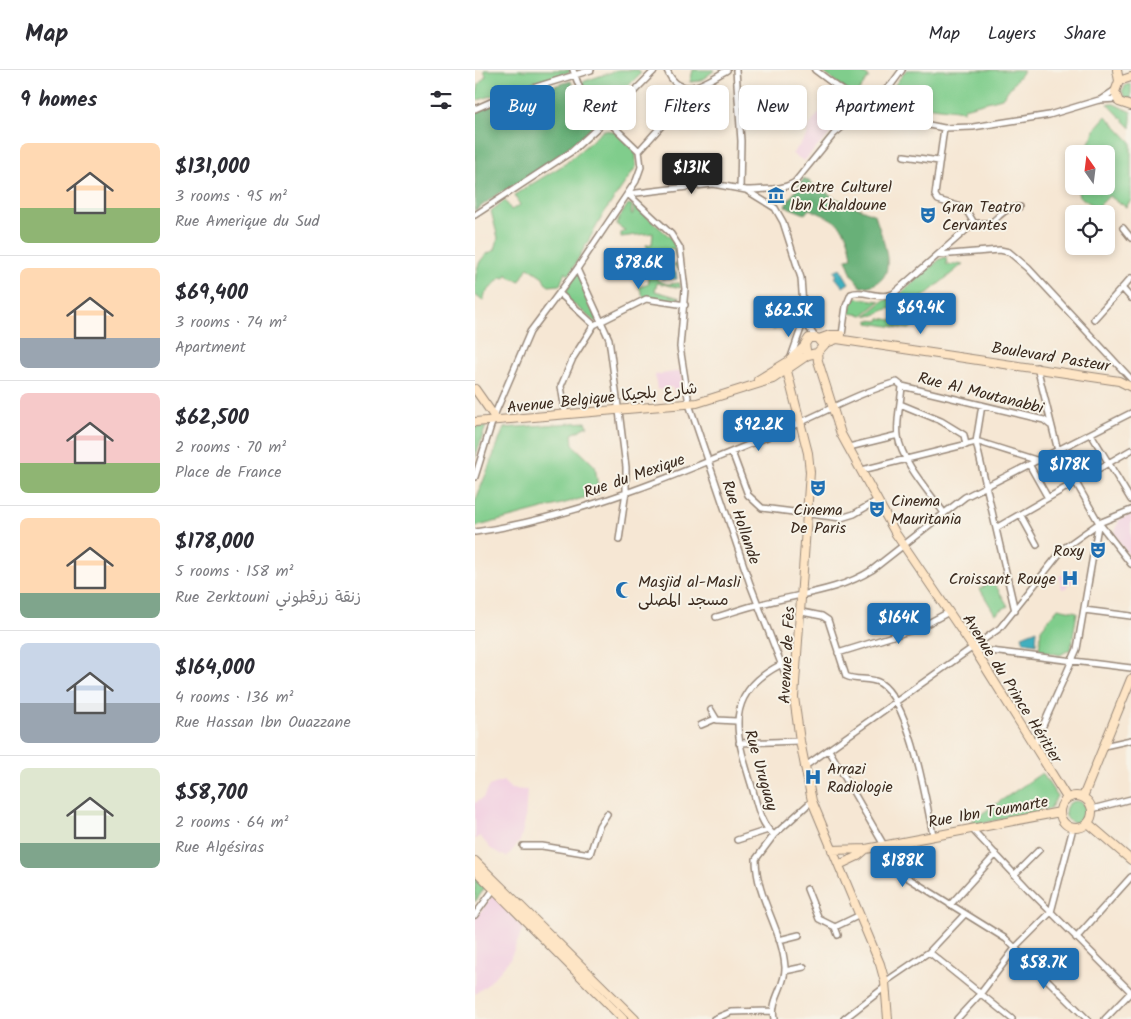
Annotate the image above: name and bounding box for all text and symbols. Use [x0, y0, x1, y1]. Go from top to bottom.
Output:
text: Map [25, 15, 68, 54]
text: Map [929, 20, 960, 49]
text: Layers [988, 20, 1036, 49]
text: Share [1064, 20, 1106, 49]
text: 9 homes [20, 84, 97, 117]
chip: Buy [490, 85, 555, 130]
chip: Rent [565, 85, 636, 130]
chip: Filters [646, 85, 729, 130]
chip: New [739, 85, 807, 130]
chip: Apartment [817, 85, 933, 130]
icon: filters [427, 86, 455, 114]
north arrow [1065, 145, 1115, 195]
map controls [1065, 145, 1115, 255]
text: $131,000 [175, 151, 249, 184]
pin: $131K [657, 152, 727, 195]
text: $131K [673, 156, 711, 181]
icon: home [60, 163, 120, 223]
place label: Centre Culturel Ibn Khaldoune [790, 175, 892, 218]
text: 3 rooms · 95 m² [175, 184, 287, 209]
museum icon: Centre Culturel Ibn Khaldoune [766, 185, 786, 205]
place label: Gran Teatro Cervantes [942, 195, 1022, 238]
theatre icon: Gran Teatro Cervantes [918, 205, 938, 225]
button: locate [1065, 205, 1115, 255]
text: Rue Amerique du Sud [175, 209, 320, 234]
pin: $78.6K [598, 248, 680, 290]
text: $78.6K [615, 251, 663, 276]
text: $69,400 [175, 277, 248, 310]
icon: home [60, 288, 120, 348]
pin: $69.4K [880, 292, 962, 335]
pin: $62.5K [748, 296, 830, 338]
text: $69.4K [897, 296, 945, 321]
text: $62.5K [765, 299, 814, 324]
text: 3 rooms · 74 m² [175, 310, 287, 335]
text: Apartment [175, 335, 246, 360]
street label: Boulevard Pasteur [990, 336, 1113, 379]
street label: Rue Al Moutanabbi [915, 366, 1047, 421]
street label: Avenue Belgique شارع بلجيكا [506, 376, 699, 421]
text: $62,500 [175, 402, 249, 435]
pin: $92.2K [718, 410, 800, 452]
icon: home [60, 413, 120, 473]
text: $92.2K [734, 413, 784, 438]
text: 2 rooms · 70 m² [175, 435, 286, 460]
street label: Rue du Mexique [580, 447, 689, 505]
pin: $178K [1035, 450, 1105, 492]
text: $178K [1050, 453, 1090, 478]
text: Place de France [175, 460, 281, 485]
street label: Rue Hollande [714, 477, 767, 568]
theatre icon: Cinema De Paris [808, 478, 828, 498]
place label: Cinema Mauritania [891, 489, 961, 532]
place label: Cinema De Paris [790, 498, 846, 541]
theatre icon: Cinema Mauritania [867, 499, 887, 519]
text: $178,000 [175, 526, 254, 559]
icon: home [60, 538, 120, 598]
place label: Roxy [1053, 539, 1084, 564]
theatre icon: Roxy [1088, 540, 1108, 560]
text: 5 rooms · 158 m² [175, 559, 293, 584]
place label: Croissant Rouge [949, 567, 1056, 592]
hospital icon: Croissant Rouge [1060, 568, 1080, 588]
place label: Masjid al-Masli مسجد المصلى [638, 570, 742, 613]
mosque icon: Masjid al-Masli مسجد المصلى [614, 580, 634, 600]
text: Rue Zerktouni زنقة زرقطوني [175, 585, 361, 610]
pin: $164K [864, 602, 934, 645]
street label: Avenue de Fès [772, 606, 803, 704]
text: $164K [878, 606, 920, 631]
street label: Avenue du Prince Héritier [956, 609, 1069, 770]
text: $164,000 [175, 652, 254, 685]
icon: home [60, 663, 120, 723]
text: 4 rooms · 136 m² [175, 685, 293, 710]
text: Rue Hassan Ibn Ouazzane [175, 710, 351, 735]
street label: Rue Uruguay [737, 727, 784, 814]
place label: Arrazi Radiologie [827, 757, 893, 800]
hospital icon: Arrazi Radiologie [803, 767, 823, 787]
text: $58,700 [175, 777, 247, 810]
icon: home [60, 788, 120, 848]
street label: Rue Ibn Toumarte [926, 790, 1050, 835]
text: 2 rooms · 64 m² [175, 810, 288, 835]
text: Rue Algésiras [175, 835, 264, 860]
pin: $188K [868, 846, 938, 888]
text: $188K [882, 849, 924, 874]
pin: $58.7K [1003, 948, 1085, 990]
text: $58.7K [1020, 951, 1068, 976]

